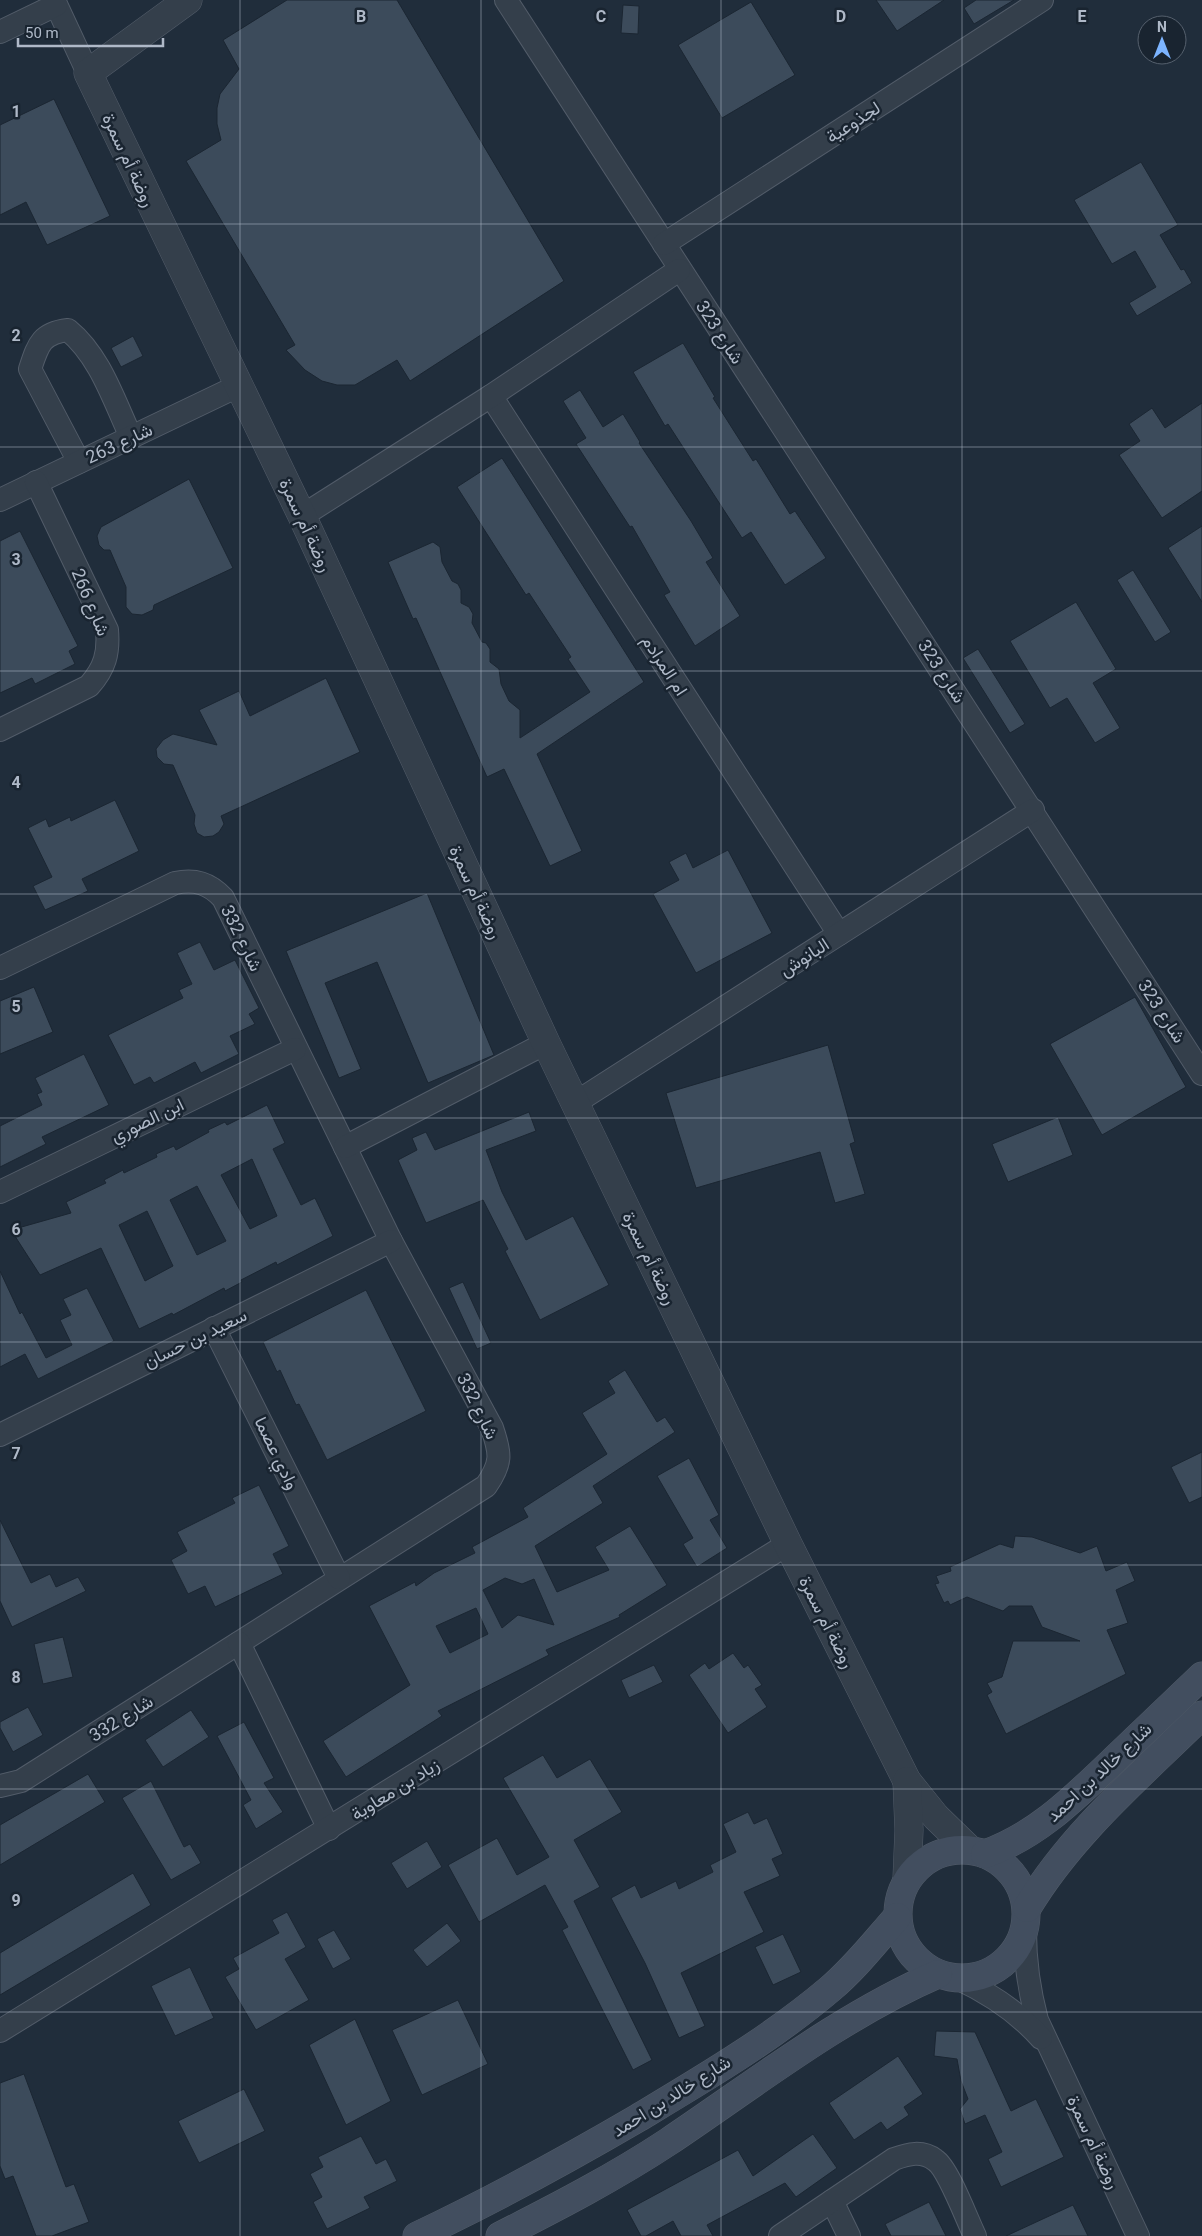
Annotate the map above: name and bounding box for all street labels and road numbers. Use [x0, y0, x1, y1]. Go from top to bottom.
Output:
street label: لجذوعية [822, 97, 885, 148]
street label: روضة أم سمرة [96, 110, 160, 211]
street label: شارع 323 [690, 296, 748, 369]
street label: شارع 263 [82, 418, 156, 469]
street label: روضة أم سمرة [273, 475, 337, 576]
street label: شارع 266 [66, 565, 115, 640]
street label: ام المرادم [636, 631, 692, 700]
street label: شارع 323 [912, 635, 970, 708]
street label: روضة أم سمرة [443, 842, 507, 943]
street label: شارع 332 [215, 901, 267, 975]
street label: البانوش [775, 933, 833, 982]
street label: شارع 323 [1132, 975, 1190, 1048]
street label: ابن الصوري [107, 1093, 189, 1151]
street label: روضة أم سمرة [617, 1208, 681, 1309]
street label: سعيد بن حسان [140, 1304, 250, 1373]
street label: شارع 332 [451, 1369, 503, 1443]
street label: وادي عصما [246, 1413, 304, 1495]
street label: روضة أم سمرة [793, 1572, 859, 1672]
street label: شارع 332 [85, 1690, 158, 1747]
street label: شارع خالد بن احمد [1042, 1718, 1157, 1827]
street label: زياد بن معاوية [347, 1754, 443, 1825]
street label: شارع خالد بن احمد [608, 2051, 735, 2143]
street label: روضة أم سمرة [1061, 2092, 1125, 2193]

